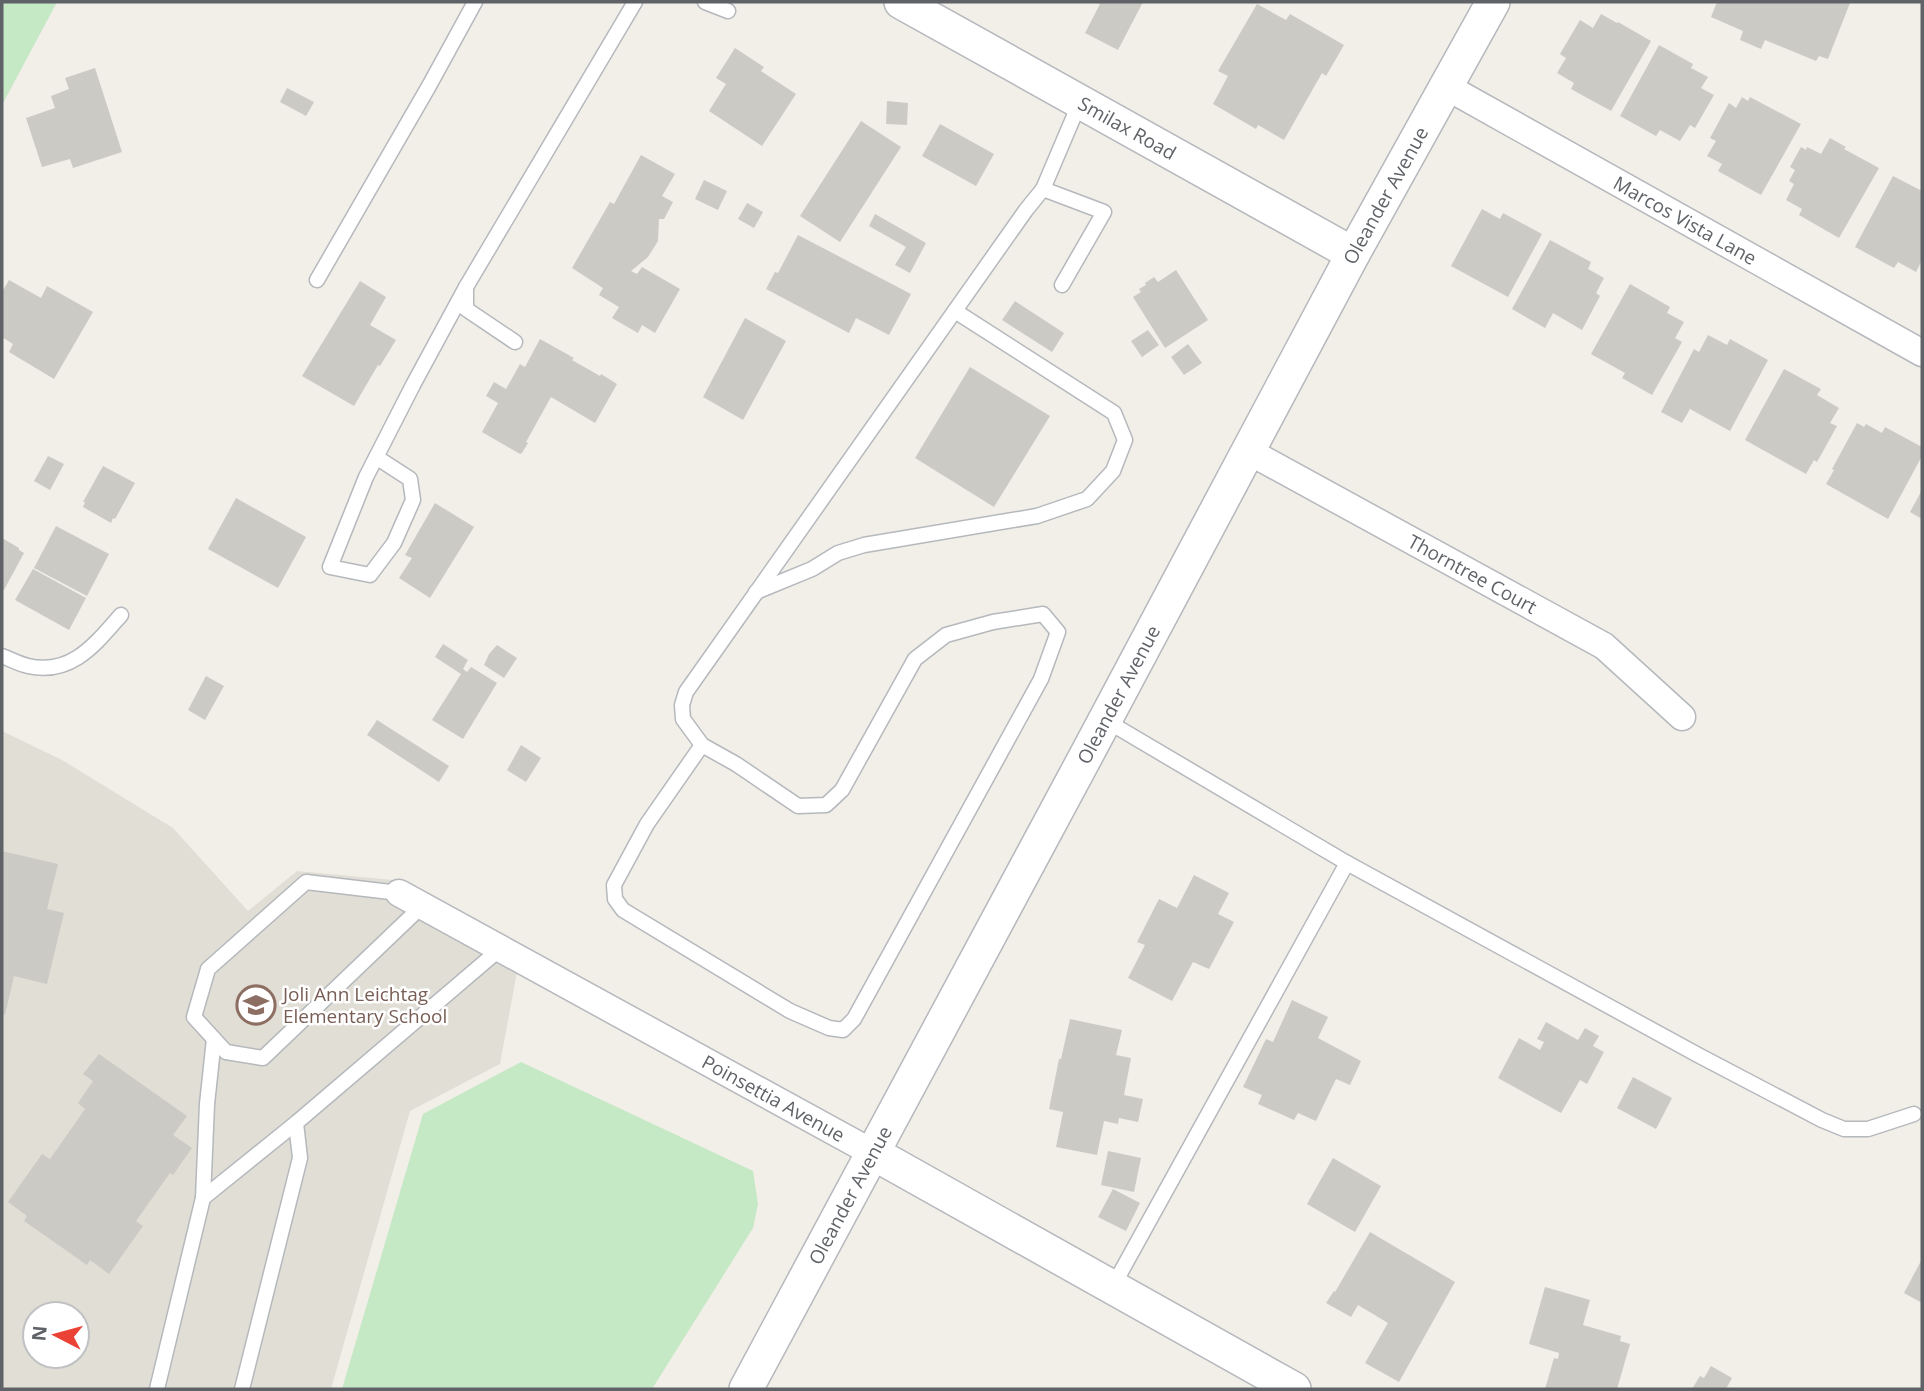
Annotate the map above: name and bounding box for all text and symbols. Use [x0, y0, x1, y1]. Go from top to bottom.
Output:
street label: Smilax Road [1074, 90, 1181, 166]
street label: Oleander Avenue [1337, 122, 1434, 269]
street label: Marcos Vista Lane [1609, 170, 1761, 271]
street label: Thorntree Court [1403, 528, 1542, 620]
street label: Oleander Avenue [1071, 621, 1166, 769]
place label: Joli Ann Leichtag Elementary School [281, 981, 447, 1029]
school or university icon: Joli Ann Leichtag Elementary School [235, 984, 277, 1026]
street label: Poinsettia Avenue [697, 1049, 849, 1148]
street label: Oleander Avenue [802, 1121, 898, 1269]
north arrow [21, 1300, 91, 1370]
text: N [25, 1324, 53, 1342]

